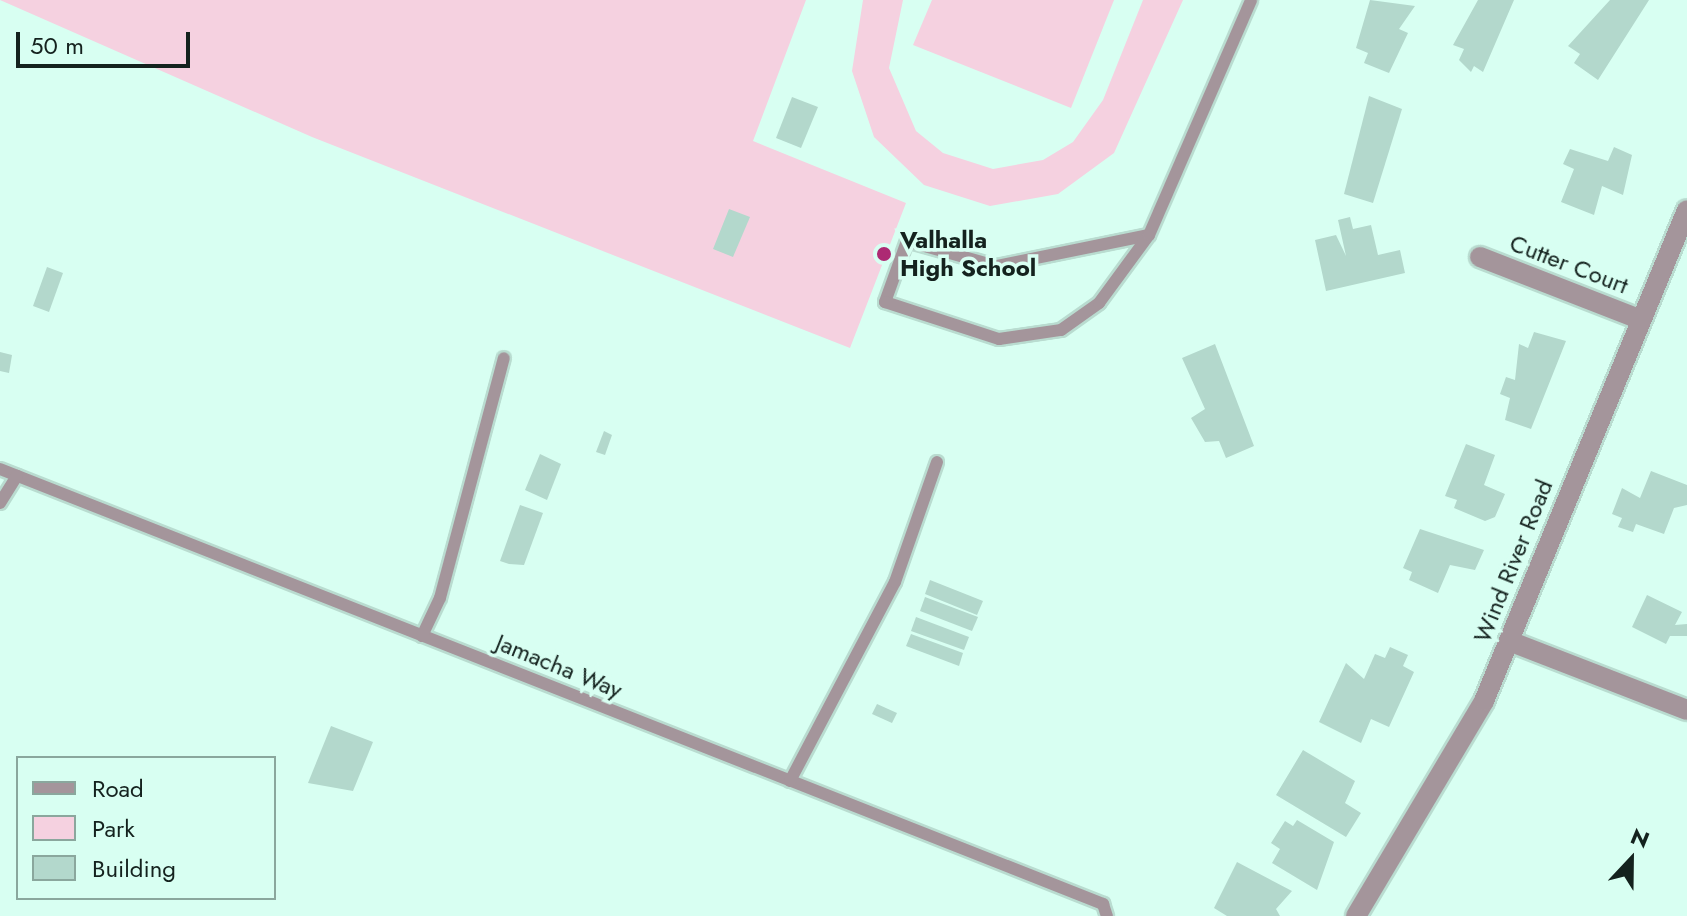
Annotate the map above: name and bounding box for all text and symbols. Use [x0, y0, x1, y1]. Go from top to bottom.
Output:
scale bar [20, 16, 194, 66]
text: 50 m [30, 28, 84, 63]
place label: Valhalla High School [900, 226, 1036, 282]
street label: Cutter Court [1506, 228, 1632, 300]
marker: Valhalla High School [875, 245, 893, 263]
street label: Wind River Road [1467, 475, 1559, 647]
street label: Jamacha Way [492, 628, 626, 704]
legend [16, 756, 276, 900]
text: Road [92, 771, 144, 806]
text: Park [92, 811, 135, 846]
north arrow [1591, 820, 1671, 900]
text: N [1626, 820, 1654, 856]
text: Building [92, 851, 176, 886]

